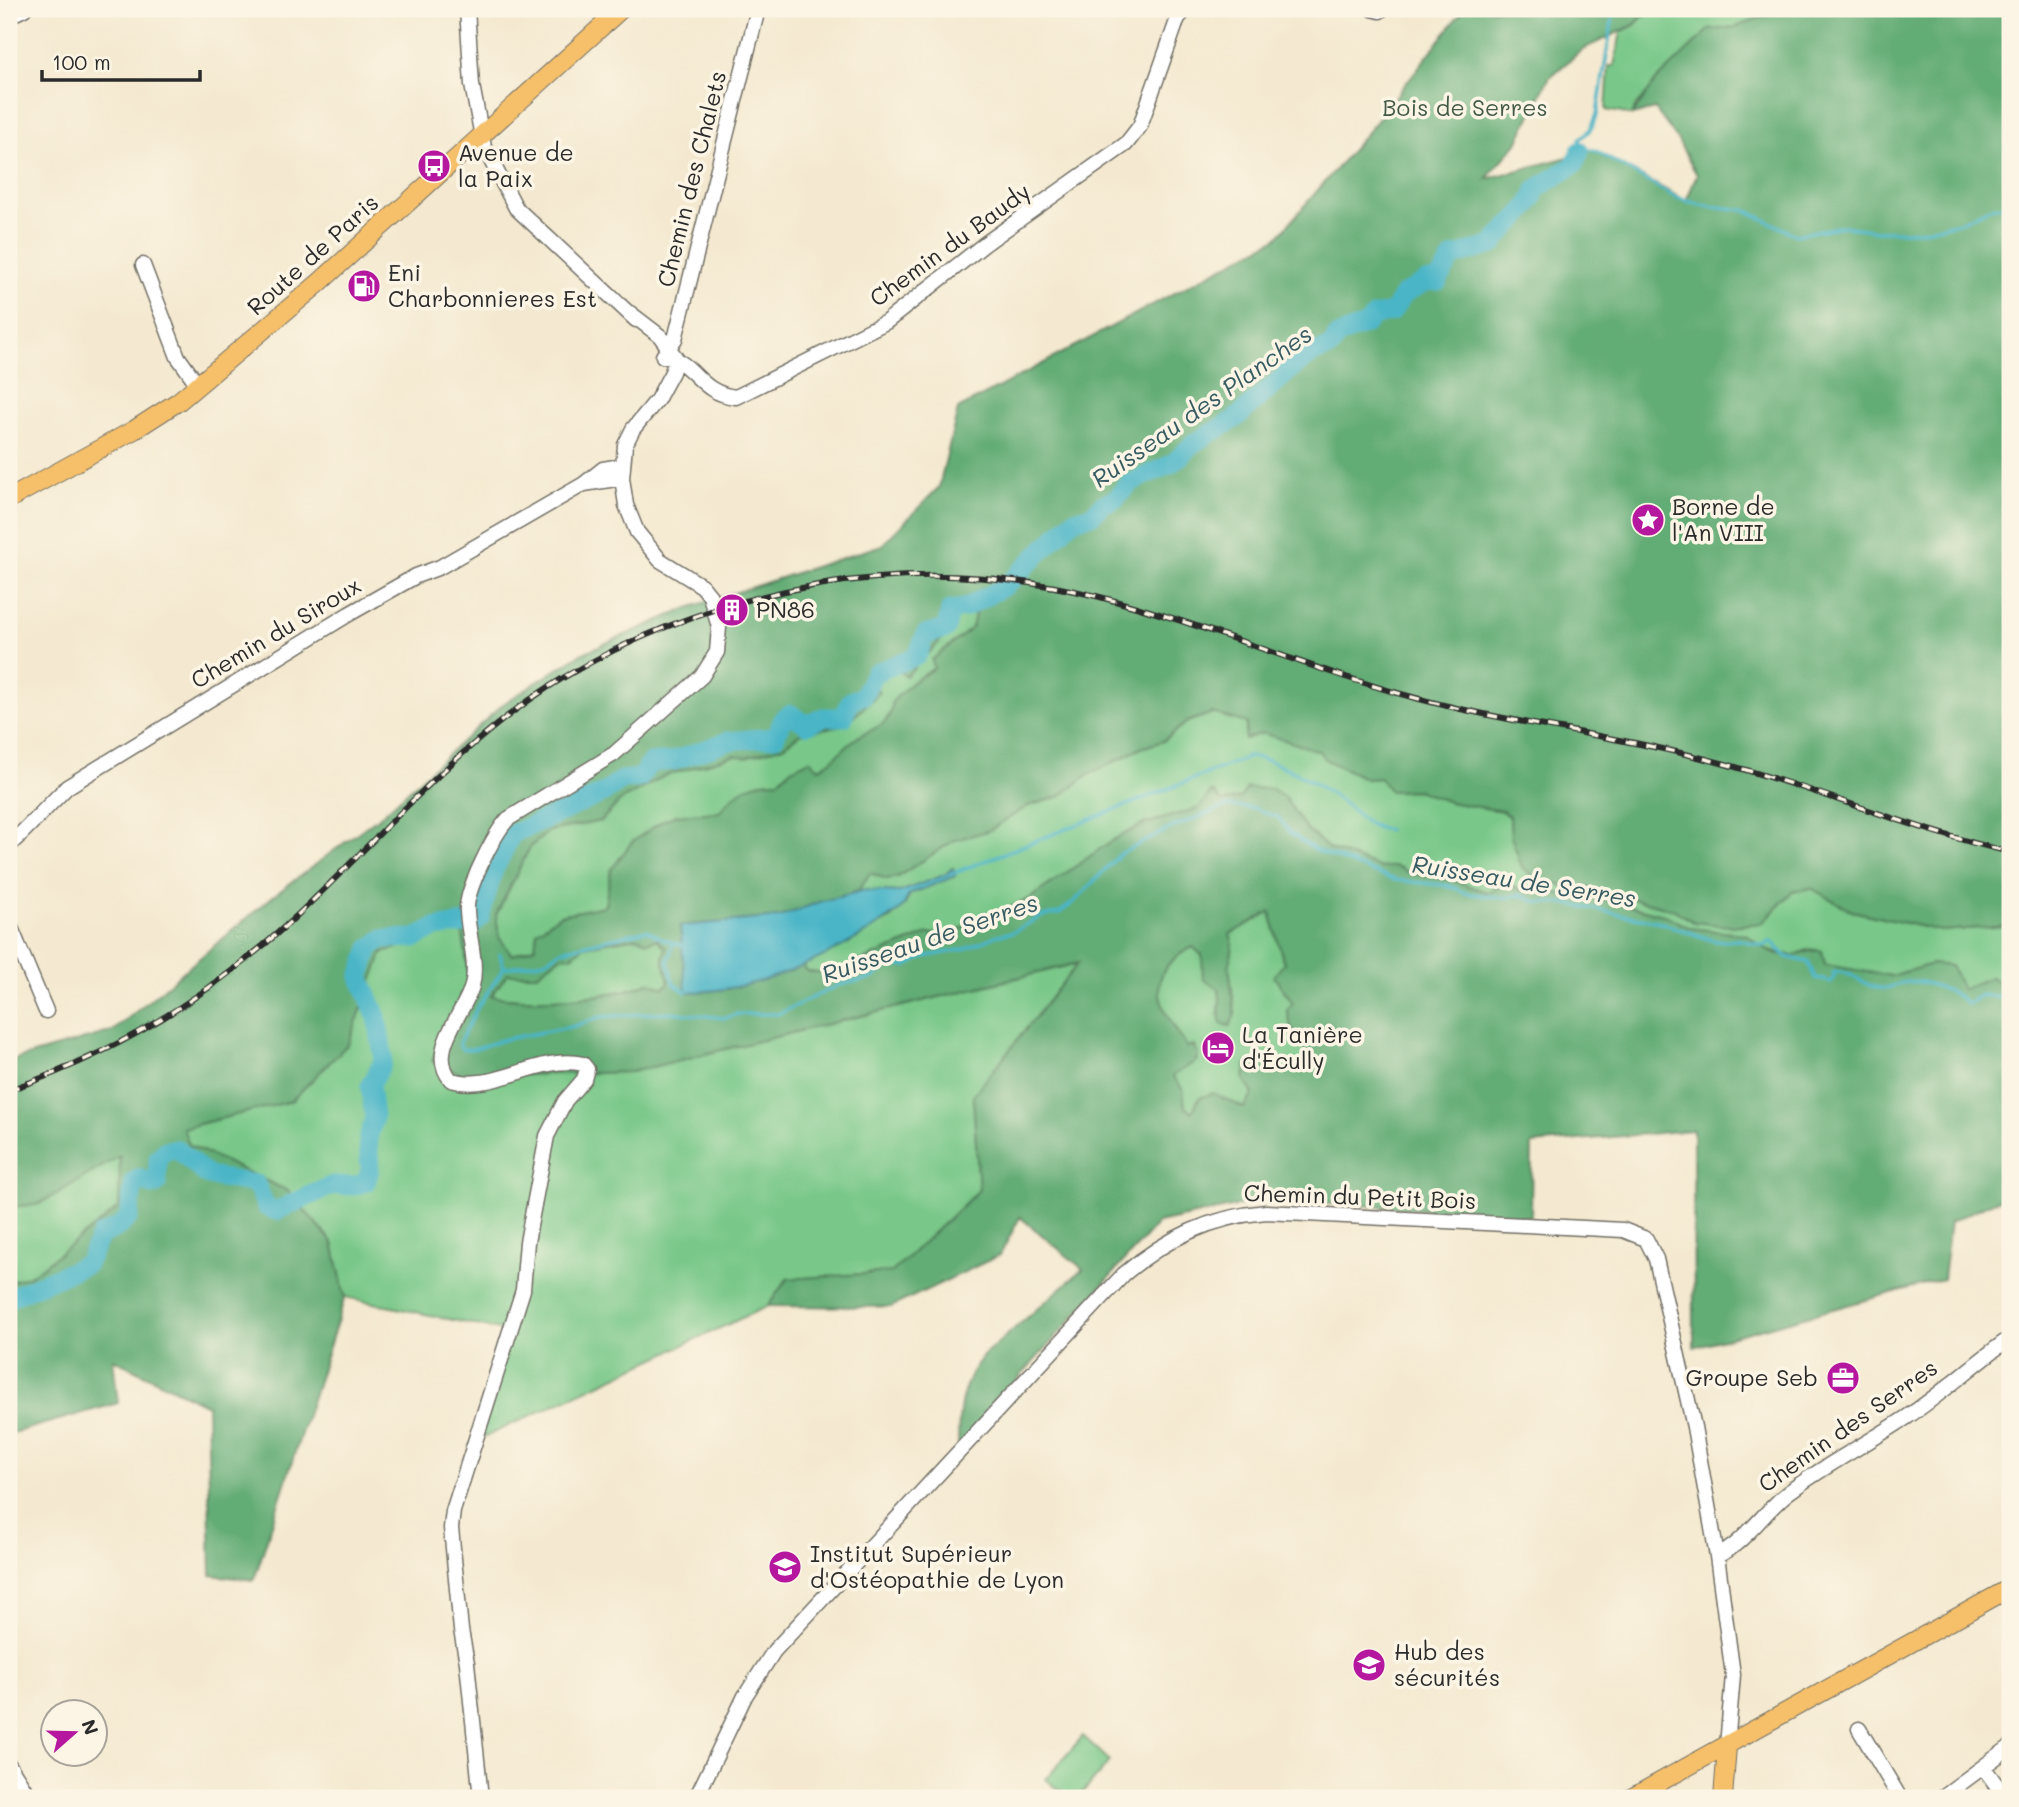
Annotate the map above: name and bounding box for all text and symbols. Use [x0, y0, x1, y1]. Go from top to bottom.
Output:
scale bar [42, 38, 200, 82]
text: 100 m [52, 48, 111, 75]
street label: Chemin des Chalets [650, 68, 732, 290]
park label: Bois de Serres [1382, 92, 1548, 122]
place label: Avenue de la Paix [458, 137, 574, 193]
bus stop icon: Avenue de la Paix [415, 147, 453, 185]
street label: Chemin du Baudy [863, 176, 1036, 313]
street label: Route de Paris [240, 187, 384, 321]
place label: Eni Charbonnieres Est [388, 257, 597, 313]
fuel station icon: Eni Charbonnieres Est [345, 267, 383, 305]
water label: Ruisseau des Planches [1085, 318, 1317, 494]
place label: Borne de l'An VIII [1672, 491, 1775, 547]
place icon: Borne de l'An VIII [1629, 501, 1667, 539]
street label: Chemin du Siroux [185, 570, 366, 695]
building icon: PN86 [713, 591, 751, 629]
place label: PN86 [756, 594, 815, 624]
water label: Ruisseau de Serres [1410, 847, 1639, 914]
water label: Ruisseau de Serres [817, 886, 1042, 989]
place label: La Tanière d'Écully [1242, 1019, 1363, 1075]
hotel icon: La Tanière d'Écully [1199, 1029, 1237, 1067]
street label: Chemin du Petit Bois [1243, 1177, 1477, 1215]
street label: Chemin des Serres [1752, 1352, 1943, 1498]
office icon: Groupe Seb [1824, 1359, 1862, 1397]
place label: Groupe Seb [1686, 1362, 1818, 1392]
place label: Institut Supérieur d'Ostéopathie de Lyon [810, 1538, 1064, 1594]
school or university icon: Institut Supérieur d'Ostéopathie de Lyon [766, 1548, 804, 1586]
place label: Hub des sécurités [1394, 1636, 1500, 1692]
school or university icon: Hub des sécurités [1350, 1646, 1388, 1684]
north arrow [38, 1699, 108, 1769]
text: N [76, 1716, 105, 1738]

